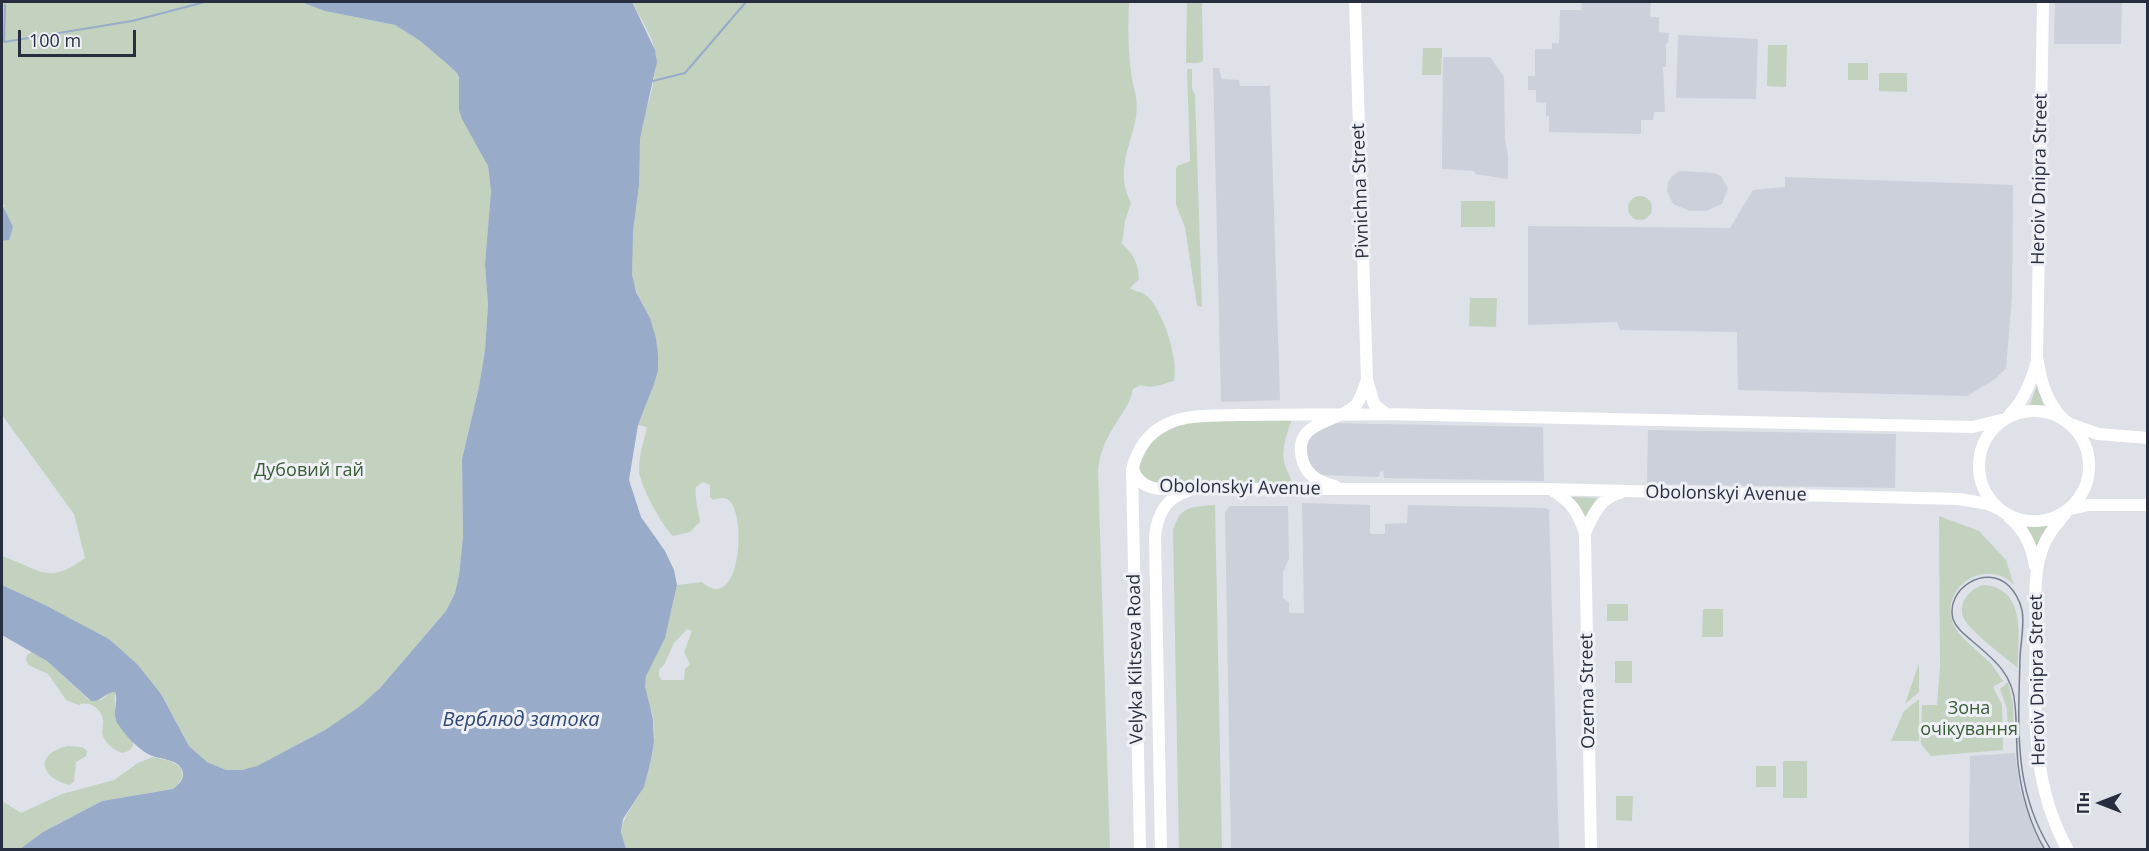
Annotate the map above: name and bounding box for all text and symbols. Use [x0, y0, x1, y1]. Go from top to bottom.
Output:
scale bar [21, 18, 140, 56]
text: 100 m [29, 28, 81, 52]
street label: Heroiv Dnipra Street [2028, 93, 2052, 265]
street label: Pivnichna Street [1348, 123, 1374, 259]
park label: Дубовий гай [254, 460, 364, 482]
street label: Obolonskyi Avenue [1159, 476, 1321, 500]
street label: Obolonskyi Avenue [1645, 482, 1807, 506]
street label: Velyka Kiltseva Road [1124, 574, 1148, 744]
street label: Heroiv Dnipra Street [2026, 594, 2050, 766]
street label: Ozerna Street [1576, 633, 1600, 749]
park label: Зона очікування [1920, 698, 2018, 740]
water label: Верблюд затока [442, 708, 600, 732]
north arrow [2071, 773, 2131, 833]
text: Пн [2072, 792, 2094, 814]

